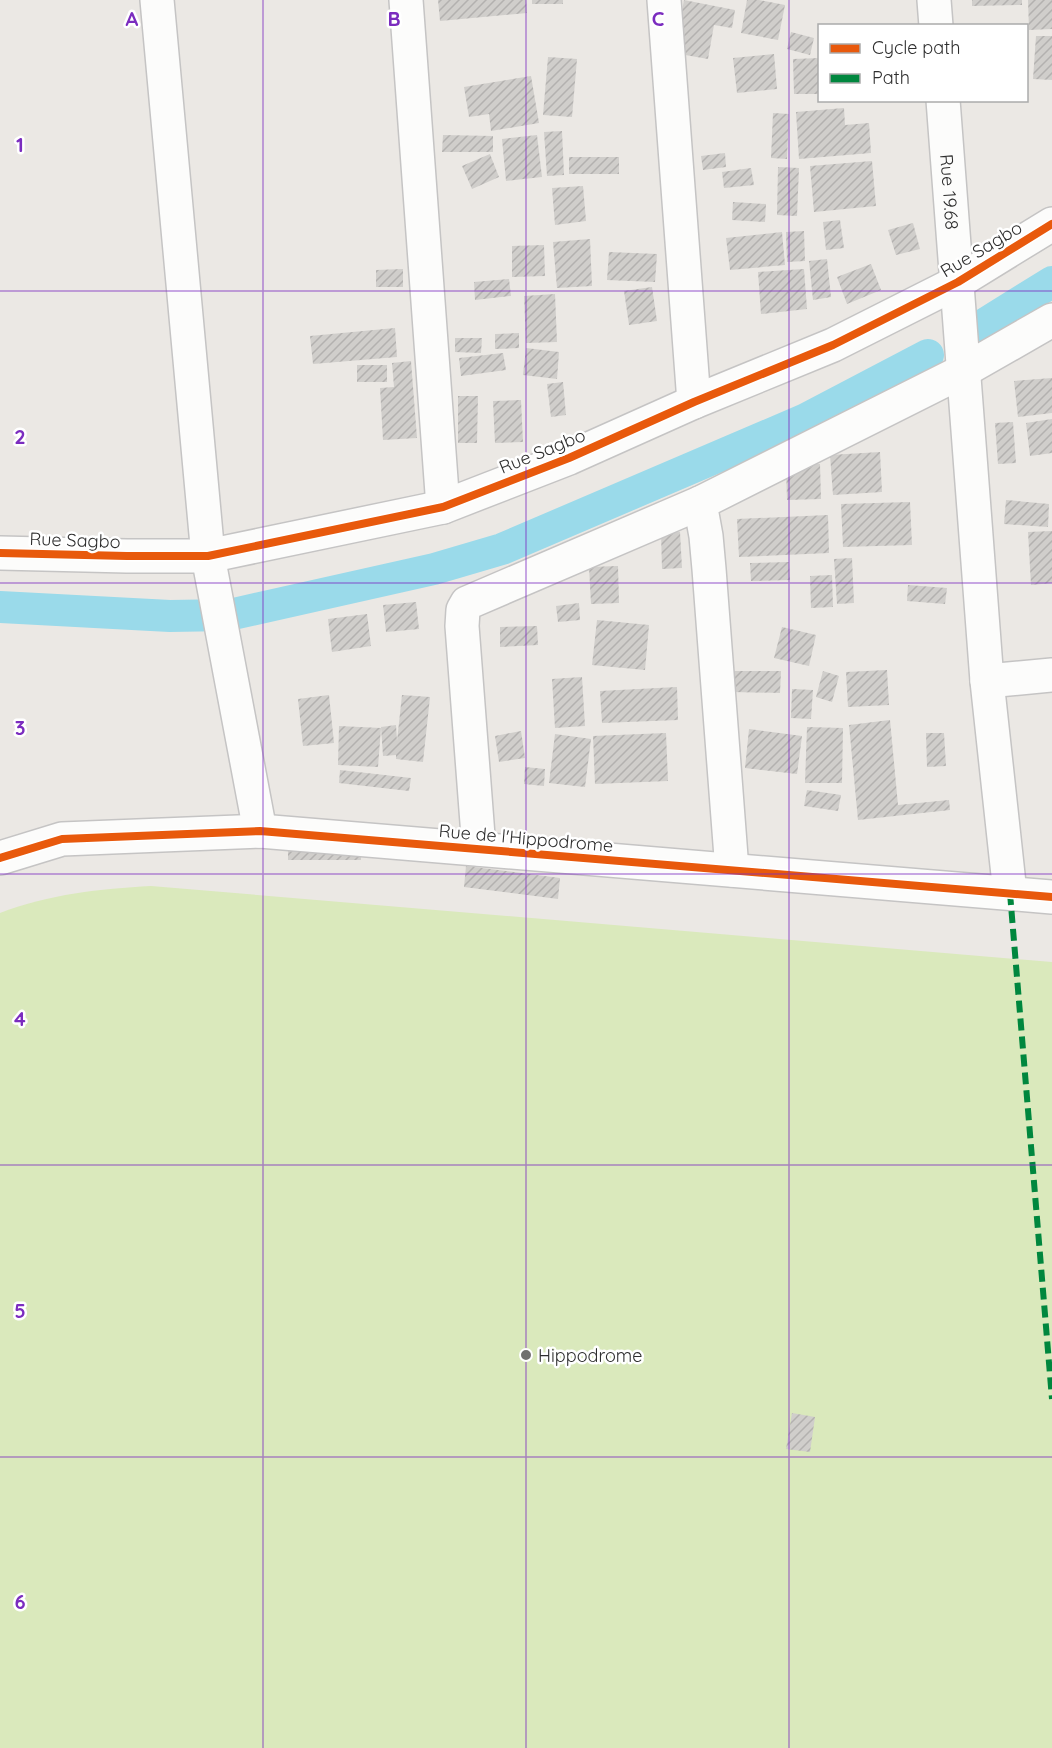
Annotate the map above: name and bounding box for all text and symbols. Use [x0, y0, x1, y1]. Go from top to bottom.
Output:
text: A [126, 6, 139, 31]
text: B [387, 6, 401, 31]
text: C [652, 6, 665, 31]
legend [818, 24, 1028, 102]
text: Cycle path [872, 36, 960, 59]
text: Path [872, 66, 910, 89]
text: 1 [16, 132, 24, 157]
street label: Rue 19.68 [936, 153, 964, 230]
street label: Rue Sagbo [936, 216, 1026, 282]
street label: Rue Sagbo [495, 423, 589, 479]
text: 2 [14, 424, 26, 449]
street label: Rue Sagbo [29, 527, 121, 553]
text: 3 [15, 715, 25, 740]
street label: Rue de l'Hippodrome [438, 819, 614, 857]
text: 4 [14, 1006, 26, 1031]
text: 5 [14, 1298, 26, 1323]
place label: Hippodrome [538, 1344, 642, 1367]
marker: Hippodrome [519, 1348, 533, 1362]
text: 6 [14, 1589, 26, 1614]

